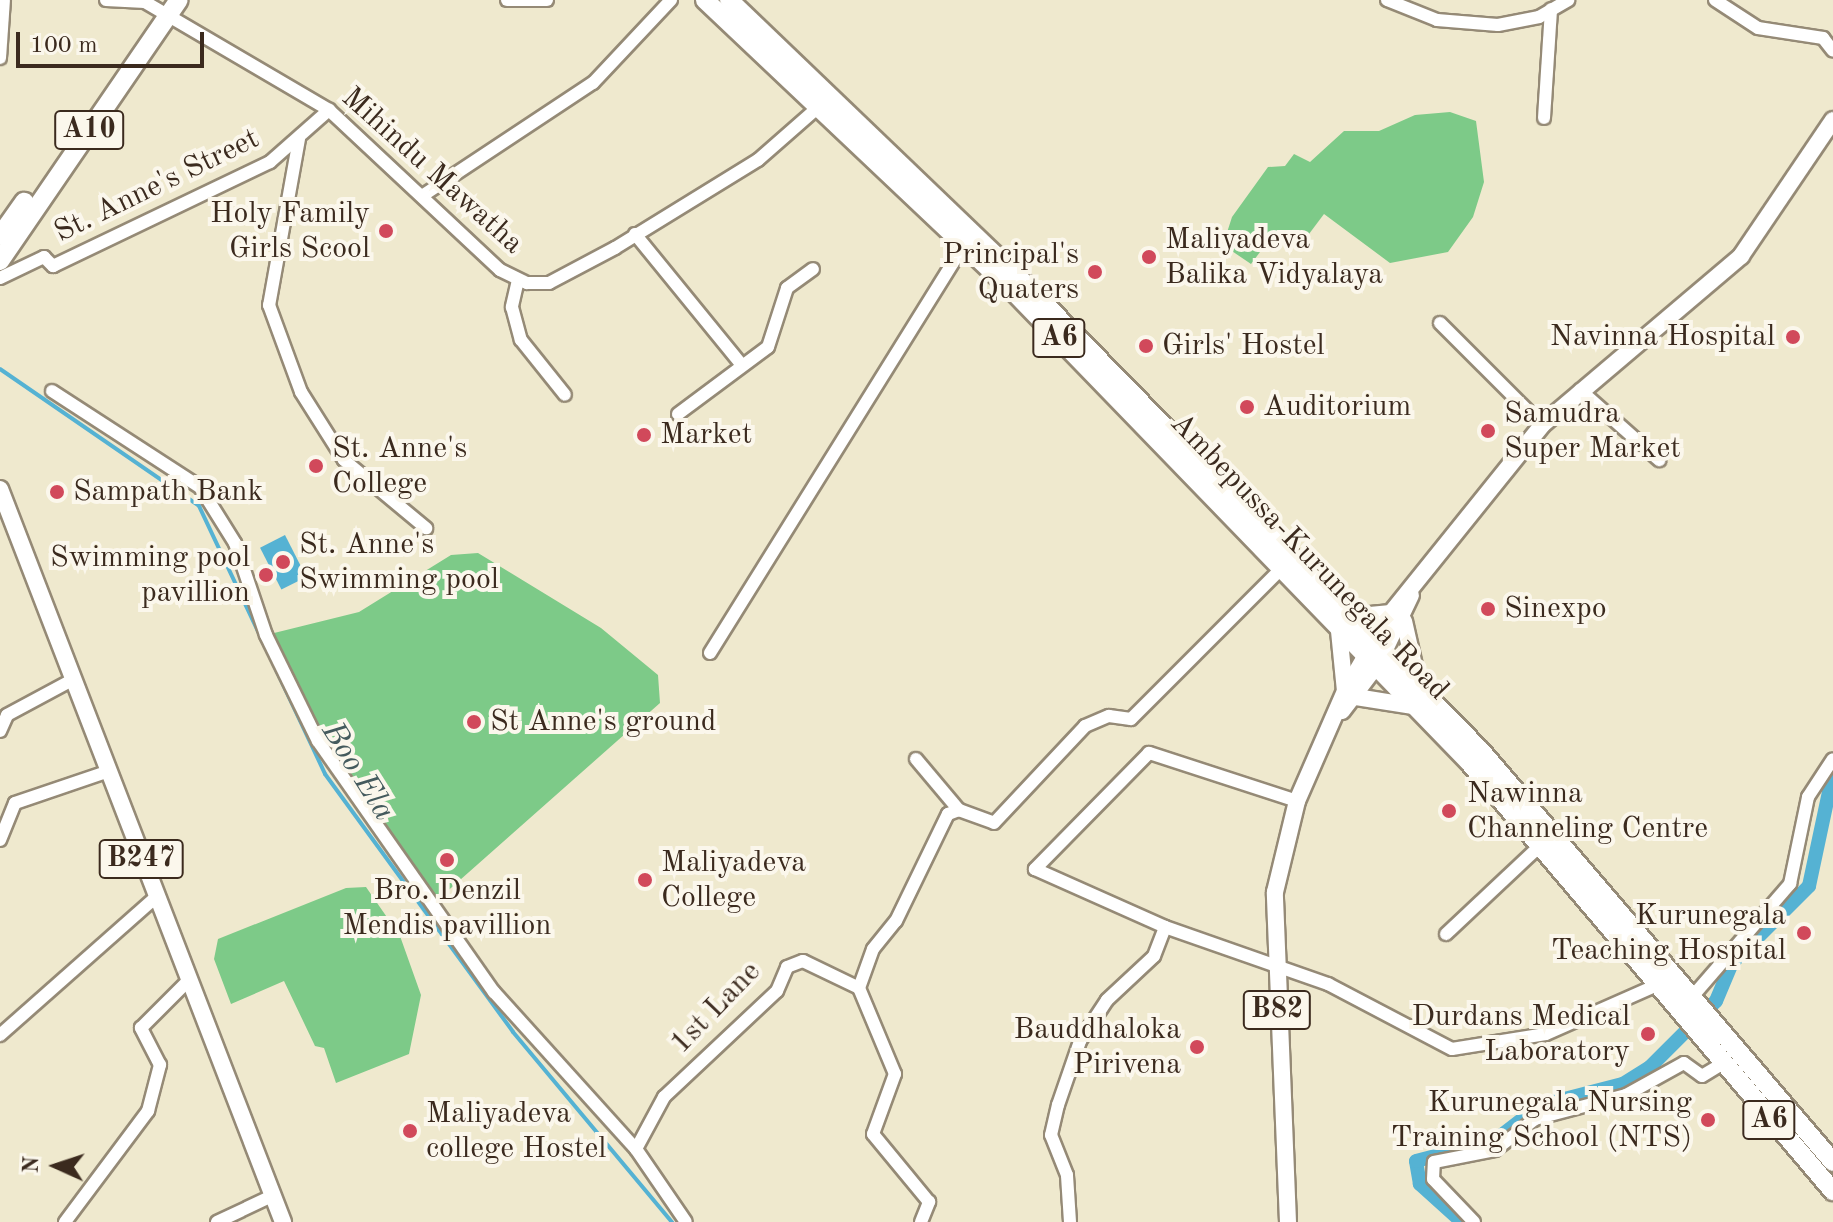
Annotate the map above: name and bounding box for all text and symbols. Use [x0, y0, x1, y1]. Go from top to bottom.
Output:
scale bar [20, 16, 208, 66]
text: 100 m [30, 34, 98, 58]
street label: Mihindu Mawatha [334, 80, 530, 262]
road number: A10 [53, 106, 125, 154]
street label: St. Anne's Street [49, 121, 265, 251]
place label: Holy Family Girls Scool [210, 196, 370, 266]
marker: Holy Family Girls Scool [377, 222, 395, 240]
place label: Maliyadeva Balika Vidyalaya [1165, 222, 1383, 292]
place label: Principal's Quaters [942, 237, 1079, 308]
marker: Maliyadeva Balika Vidyalaya [1140, 248, 1158, 266]
marker: Principal's Quaters [1086, 263, 1104, 281]
road number: A6 [1031, 314, 1087, 362]
place label: Navinna Hospital [1550, 319, 1775, 355]
marker: Navinna Hospital [1782, 326, 1804, 348]
place label: Girls' Hostel [1162, 328, 1325, 364]
marker: Girls' Hostel [1137, 337, 1155, 355]
place label: Auditorium [1263, 389, 1411, 425]
place label: Samudra Super Market [1504, 396, 1681, 466]
marker: Auditorium [1238, 398, 1256, 416]
street label: Ambepussa-Kurunegala Road [1162, 406, 1456, 708]
place label: Market [660, 417, 752, 453]
marker: Samudra Super Market [1479, 422, 1497, 440]
marker: Market [635, 426, 653, 444]
place label: St. Anne's College [332, 431, 467, 502]
marker: St. Anne's College [307, 457, 325, 475]
place label: Sampath Bank [73, 474, 263, 510]
marker: Sampath Bank [48, 483, 66, 501]
place label: St. Anne's Swimming pool [299, 527, 499, 598]
place label: Swimming pool pavillion [50, 540, 250, 610]
marker: St. Anne's Swimming pool [274, 553, 292, 571]
marker: Swimming pool pavillion [257, 566, 275, 584]
place label: Sinexpo [1504, 591, 1607, 627]
marker: Sinexpo [1479, 600, 1497, 618]
place label: St Anne's ground [490, 704, 716, 740]
marker: St Anne's ground [465, 713, 483, 731]
water label: Boo Ela [312, 715, 402, 829]
place label: Nawinna Channeling Centre [1467, 776, 1708, 846]
marker: Nawinna Channeling Centre [1438, 800, 1460, 822]
road number: B247 [97, 835, 185, 883]
place label: Maliyadeva College [661, 845, 806, 916]
marker: Bro. Denzil Mendis pavillion [438, 851, 456, 869]
marker: Maliyadeva College [636, 871, 654, 889]
place label: Bro. Denzil Mendis pavillion [342, 873, 552, 944]
place label: Kurunegala Teaching Hospital [1551, 898, 1786, 968]
marker: Kurunegala Teaching Hospital [1793, 922, 1815, 944]
street label: 1st Lane [663, 954, 769, 1062]
road number: B82 [1241, 986, 1313, 1034]
place label: Durdans Medical Laboratory [1411, 999, 1630, 1070]
place label: Bauddhaloka Pirivena [1014, 1012, 1181, 1082]
marker: Durdans Medical Laboratory [1637, 1023, 1659, 1045]
marker: Bauddhaloka Pirivena [1188, 1038, 1206, 1056]
place label: Kurunegala Nursing Training School (NTS) [1391, 1085, 1692, 1156]
place label: Maliyadeva college Hostel [426, 1096, 606, 1166]
road number: A6 [1741, 1096, 1797, 1144]
marker: Kurunegala Nursing Training School (NTS) [1699, 1111, 1717, 1129]
marker: Maliyadeva college Hostel [401, 1122, 419, 1140]
north arrow [16, 1126, 96, 1206]
text: N [21, 1156, 43, 1174]

